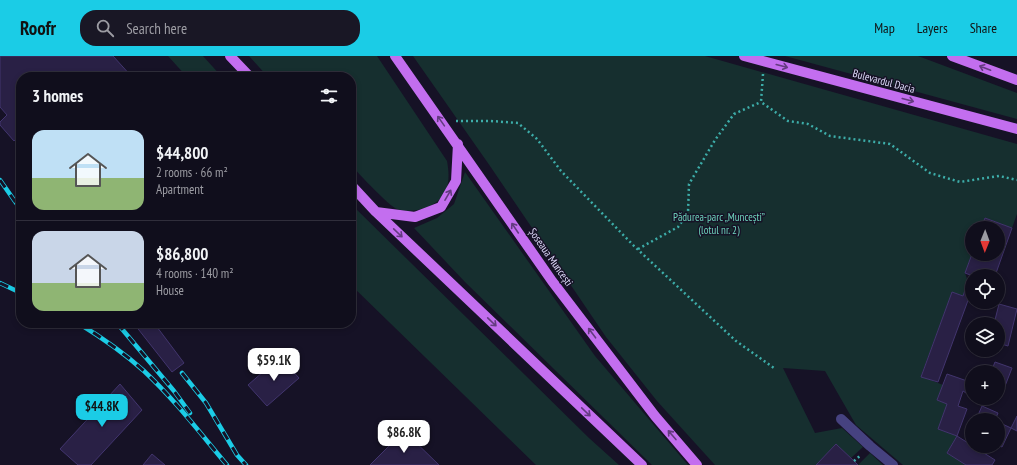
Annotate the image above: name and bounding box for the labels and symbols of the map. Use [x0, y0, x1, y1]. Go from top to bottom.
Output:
one-way arrow [775, 63, 788, 70]
one-way arrow [979, 64, 991, 72]
street label: Bulevardul Dacia [851, 66, 917, 96]
one-way arrow [901, 96, 914, 104]
one-way arrow [437, 116, 445, 127]
one-way arrow [445, 189, 453, 201]
park label: Pădurea-parc „Muncești” (lotul nr. 2) [673, 210, 765, 237]
north arrow [965, 221, 1005, 261]
one-way arrow [511, 223, 519, 234]
street label: Șoseaua Muncești [526, 225, 576, 289]
one-way arrow [393, 228, 403, 237]
one-way arrow [487, 317, 497, 327]
one-way arrow [587, 328, 596, 339]
pin: $59.1K [241, 348, 307, 382]
pin: $44.8K [69, 394, 135, 428]
one-way arrow [581, 407, 591, 417]
pin: $86.8K [371, 420, 437, 454]
one-way arrow [667, 430, 676, 441]

